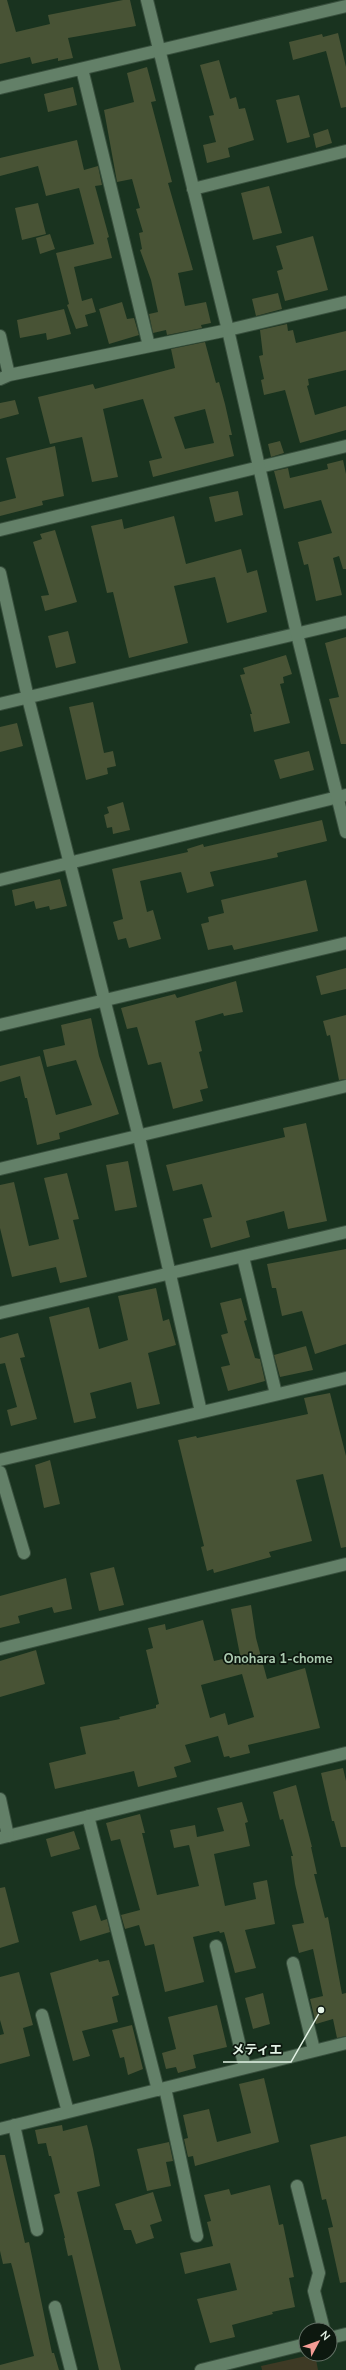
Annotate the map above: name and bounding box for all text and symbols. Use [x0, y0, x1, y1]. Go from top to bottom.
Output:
district label: Onohara 1-chome [224, 1650, 332, 1668]
callout: メティエ [223, 2037, 291, 2062]
text: メティエ [231, 2041, 283, 2059]
north arrow [298, 2322, 338, 2362]
text: N [317, 2328, 334, 2344]

